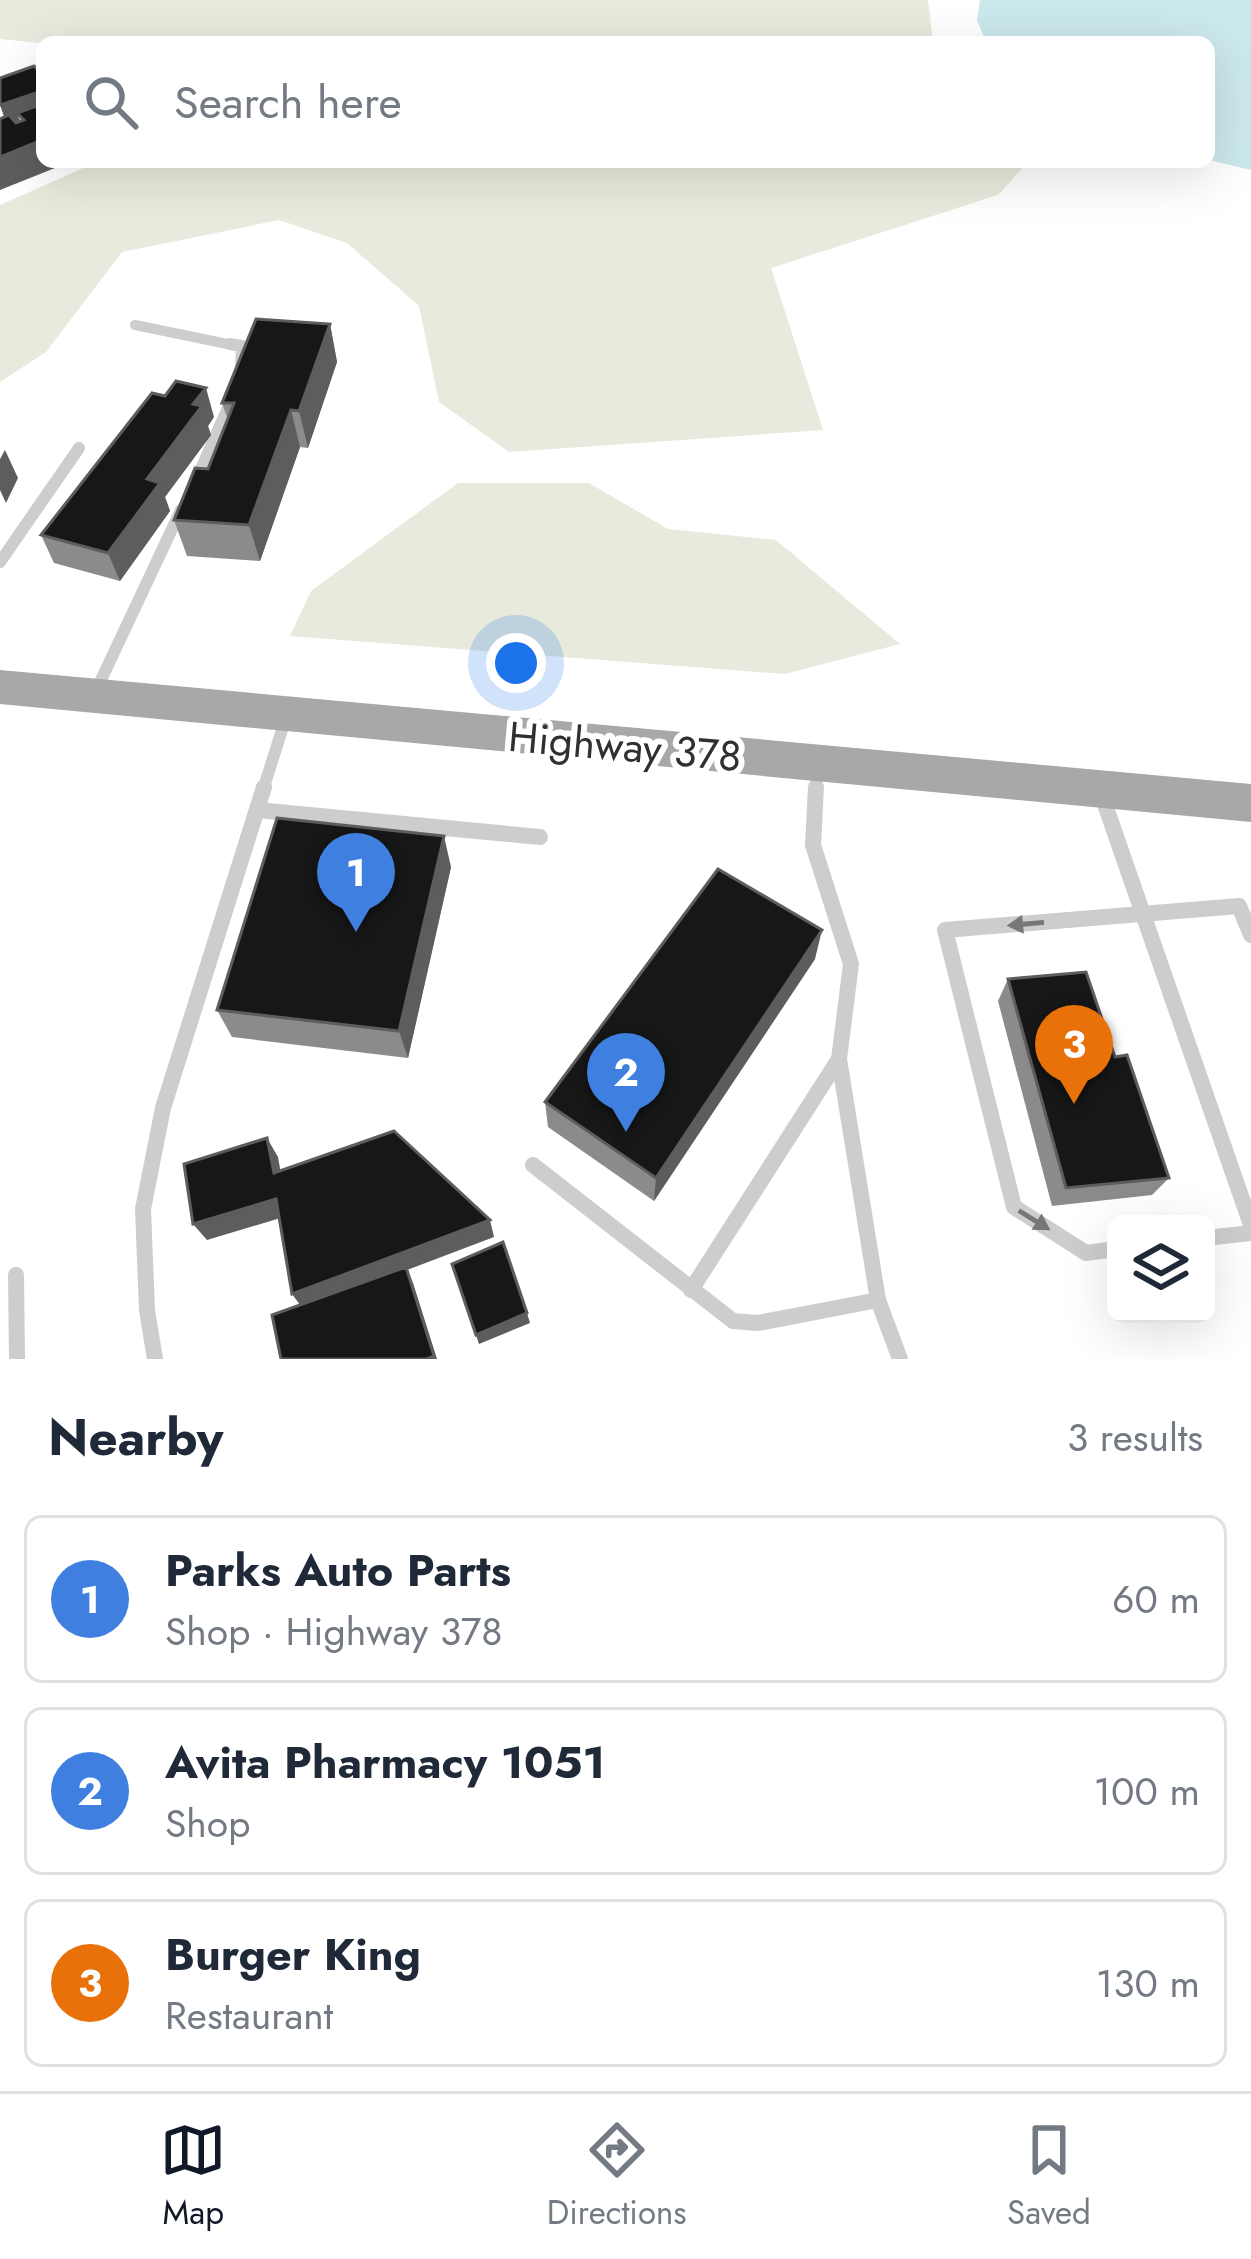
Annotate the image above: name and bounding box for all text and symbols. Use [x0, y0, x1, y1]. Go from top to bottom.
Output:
search box [36, 36, 1215, 168]
icon: search [78, 69, 144, 135]
text: Search here [174, 70, 402, 135]
your location [486, 633, 546, 693]
street label: Highway 378 [506, 706, 744, 787]
pin: 1 [317, 833, 395, 932]
one-way arrow [1007, 914, 1044, 933]
pin: 3 [1035, 1005, 1113, 1104]
pin: 2 [587, 1033, 665, 1132]
one-way arrow [1017, 1209, 1051, 1230]
map controls [1107, 1215, 1215, 1323]
button: layers [1107, 1215, 1215, 1323]
text: Nearby [48, 1400, 223, 1474]
text: 3 results [1067, 1409, 1203, 1466]
text: Parks Auto Parts [165, 1538, 511, 1603]
text: 1 [80, 1571, 100, 1628]
text: 60 m [1112, 1571, 1200, 1628]
text: Shop · Highway 378 [165, 1603, 502, 1660]
text: Avita Pharmacy 1051 [165, 1730, 605, 1795]
text: 2 [77, 1763, 103, 1820]
text: 100 m [1094, 1763, 1200, 1820]
text: Shop [165, 1795, 250, 1852]
text: Burger King [165, 1922, 421, 1987]
text: 3 [78, 1955, 102, 2012]
text: 130 m [1096, 1955, 1200, 2012]
text: Restaurant [165, 1987, 333, 2044]
tab: Map [160, 2117, 226, 2236]
tab: Directions [547, 2117, 687, 2236]
tab: Saved [1007, 2117, 1091, 2236]

